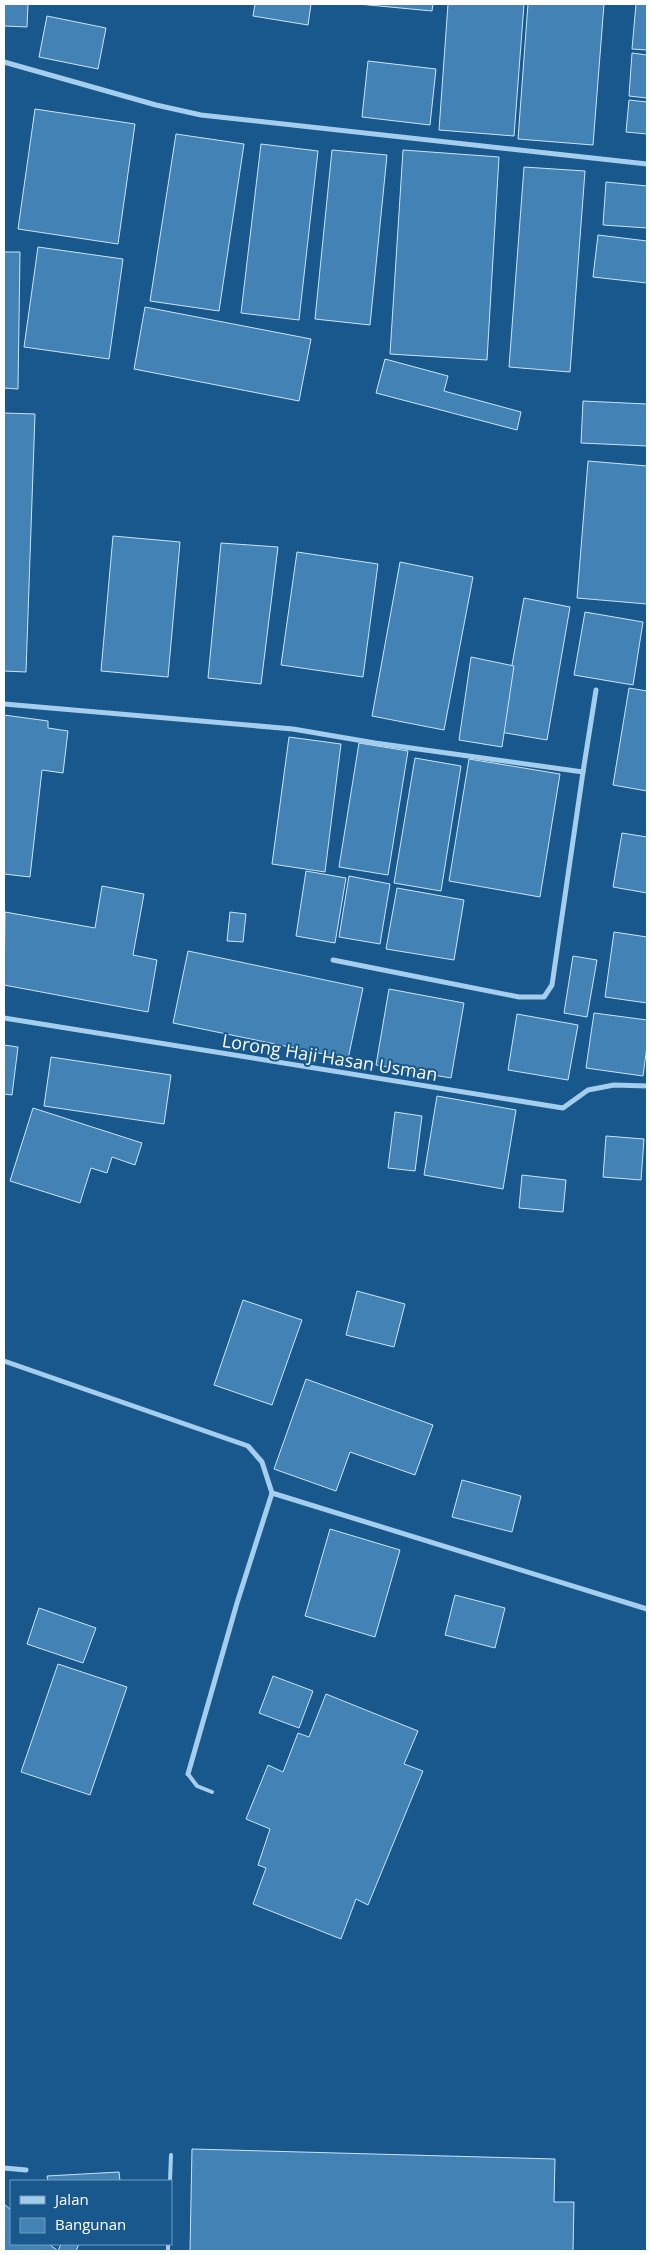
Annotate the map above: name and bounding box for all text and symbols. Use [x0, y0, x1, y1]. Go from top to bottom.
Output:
street label: Lorong Haji Hasan Usman [221, 1028, 439, 1086]
legend [10, 2180, 172, 2245]
text: Jalan [53, 2189, 89, 2209]
text: Bangunan [55, 2214, 126, 2234]

